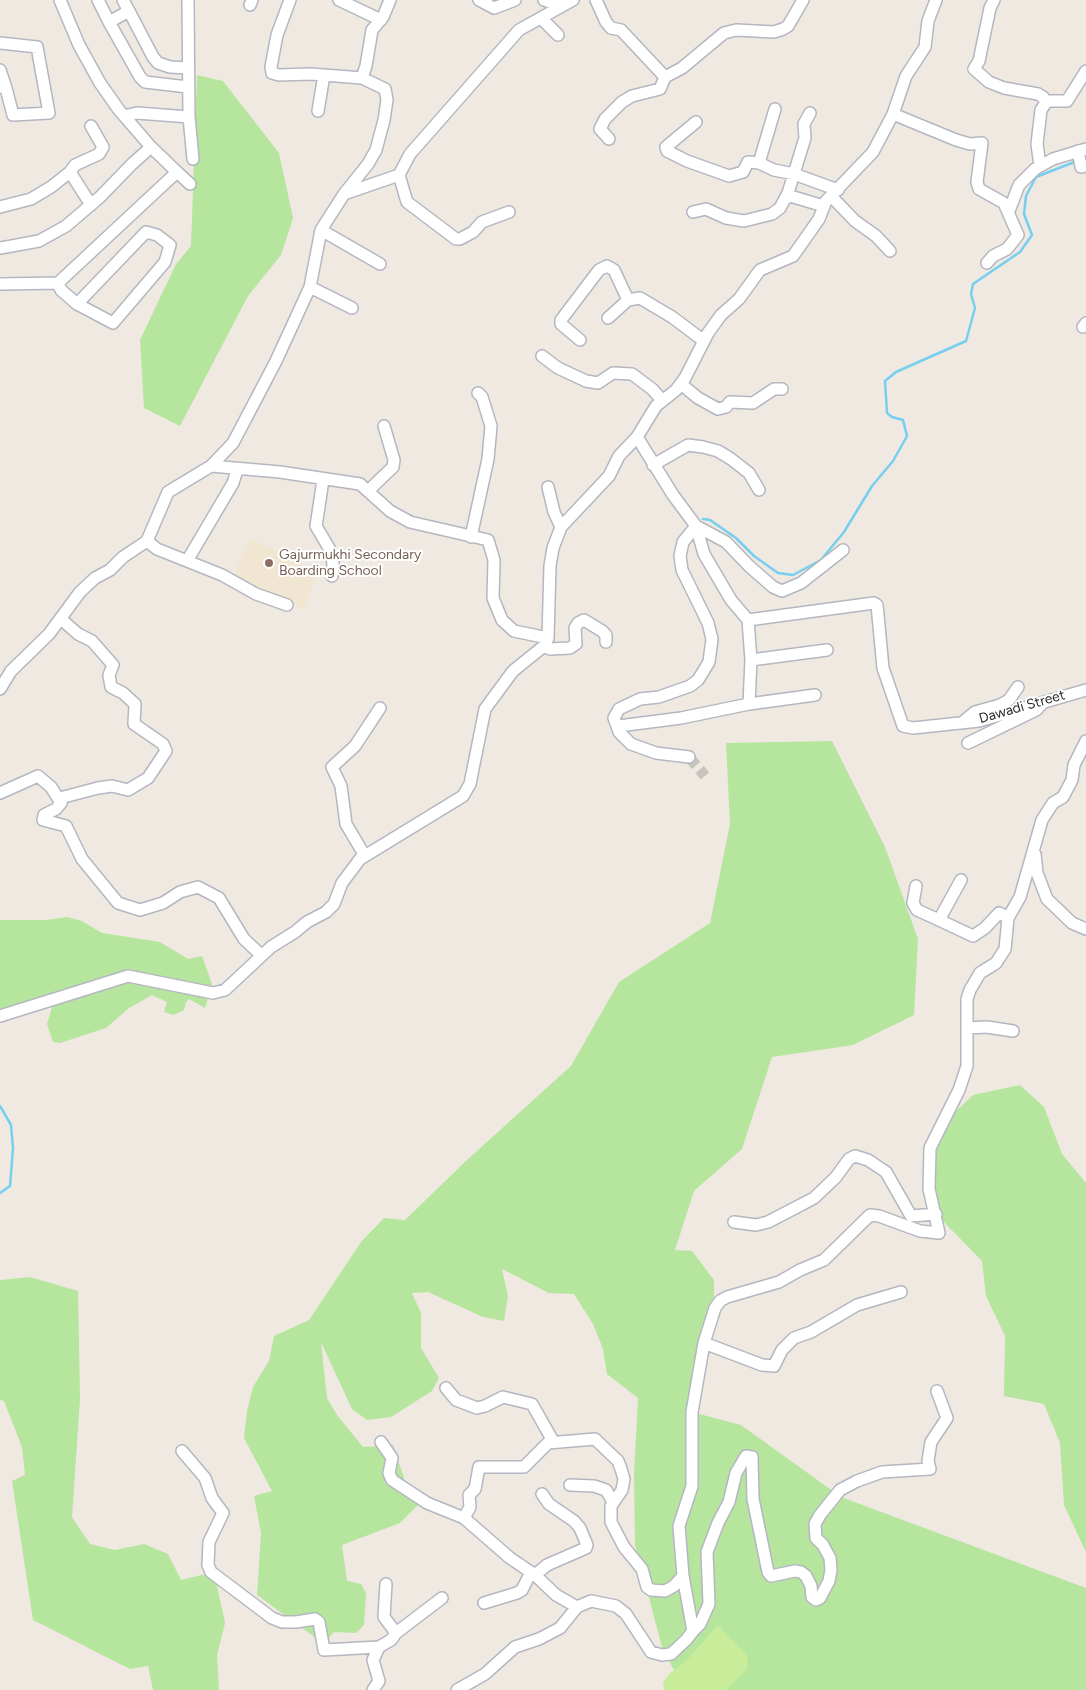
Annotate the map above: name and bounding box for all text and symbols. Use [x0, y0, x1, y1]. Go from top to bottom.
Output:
place label: Gajurmukhi Secondary Boarding School [279, 547, 421, 580]
marker: Gajurmukhi Secondary Boarding School [263, 557, 275, 569]
street label: Dawadi Street [977, 687, 1067, 727]

